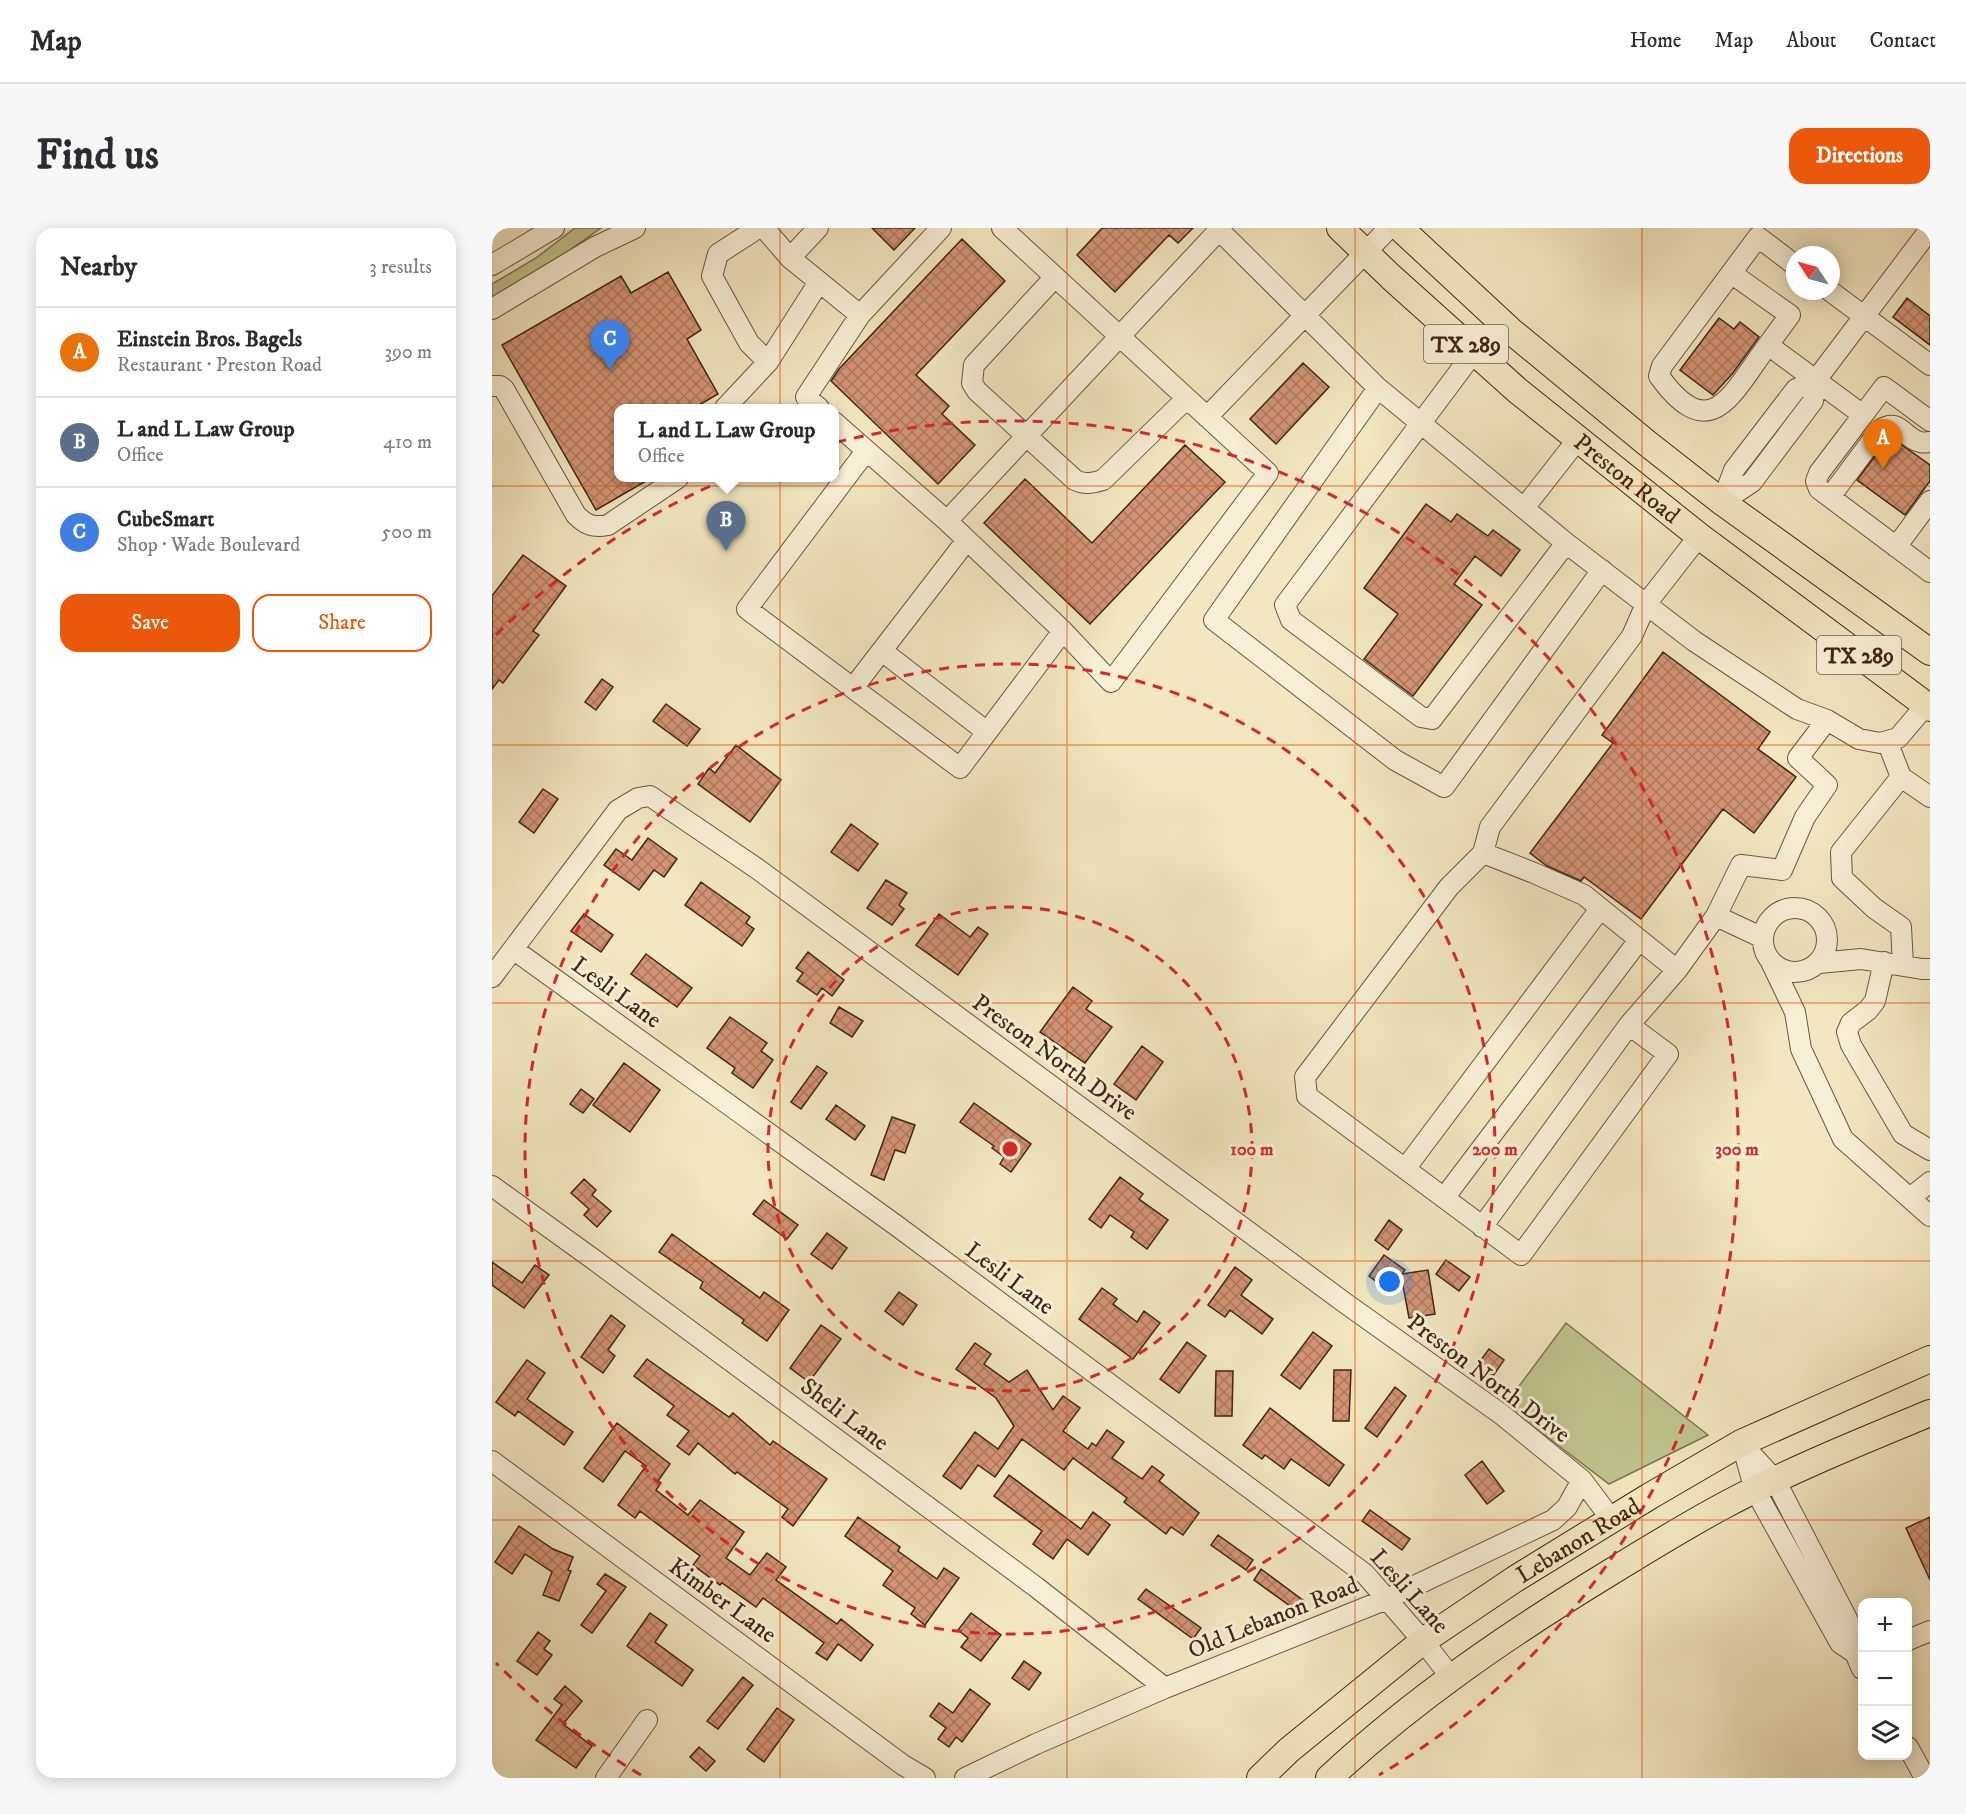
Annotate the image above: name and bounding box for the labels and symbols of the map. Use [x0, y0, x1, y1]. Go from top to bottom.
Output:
north arrow [1786, 246, 1840, 300]
pin: C [590, 320, 630, 370]
road number: TX 289 [1424, 325, 1508, 363]
pin: A [1864, 420, 1902, 469]
street label: Preston Road [1567, 427, 1686, 531]
pin: B [706, 502, 746, 551]
road number: TX 289 [1817, 636, 1901, 674]
street label: Lesli Lane [566, 950, 667, 1035]
street label: Preston North Drive [966, 988, 1143, 1128]
centre of rings [1000, 1139, 1020, 1159]
text: 100 m [1230, 1139, 1274, 1161]
text: 200 m [1472, 1139, 1518, 1161]
text: 300 m [1715, 1139, 1759, 1161]
street label: Lesli Lane [959, 1236, 1060, 1322]
your location [1375, 1267, 1404, 1296]
street label: Preston North Drive [1401, 1308, 1576, 1450]
street label: Sheli Lane [794, 1372, 895, 1458]
street label: Lebanon Road [1511, 1492, 1646, 1591]
street label: Lesli Lane [1363, 1543, 1455, 1640]
street label: Kimber Lane [663, 1552, 782, 1650]
street label: Old Lebanon Road [1184, 1570, 1363, 1666]

